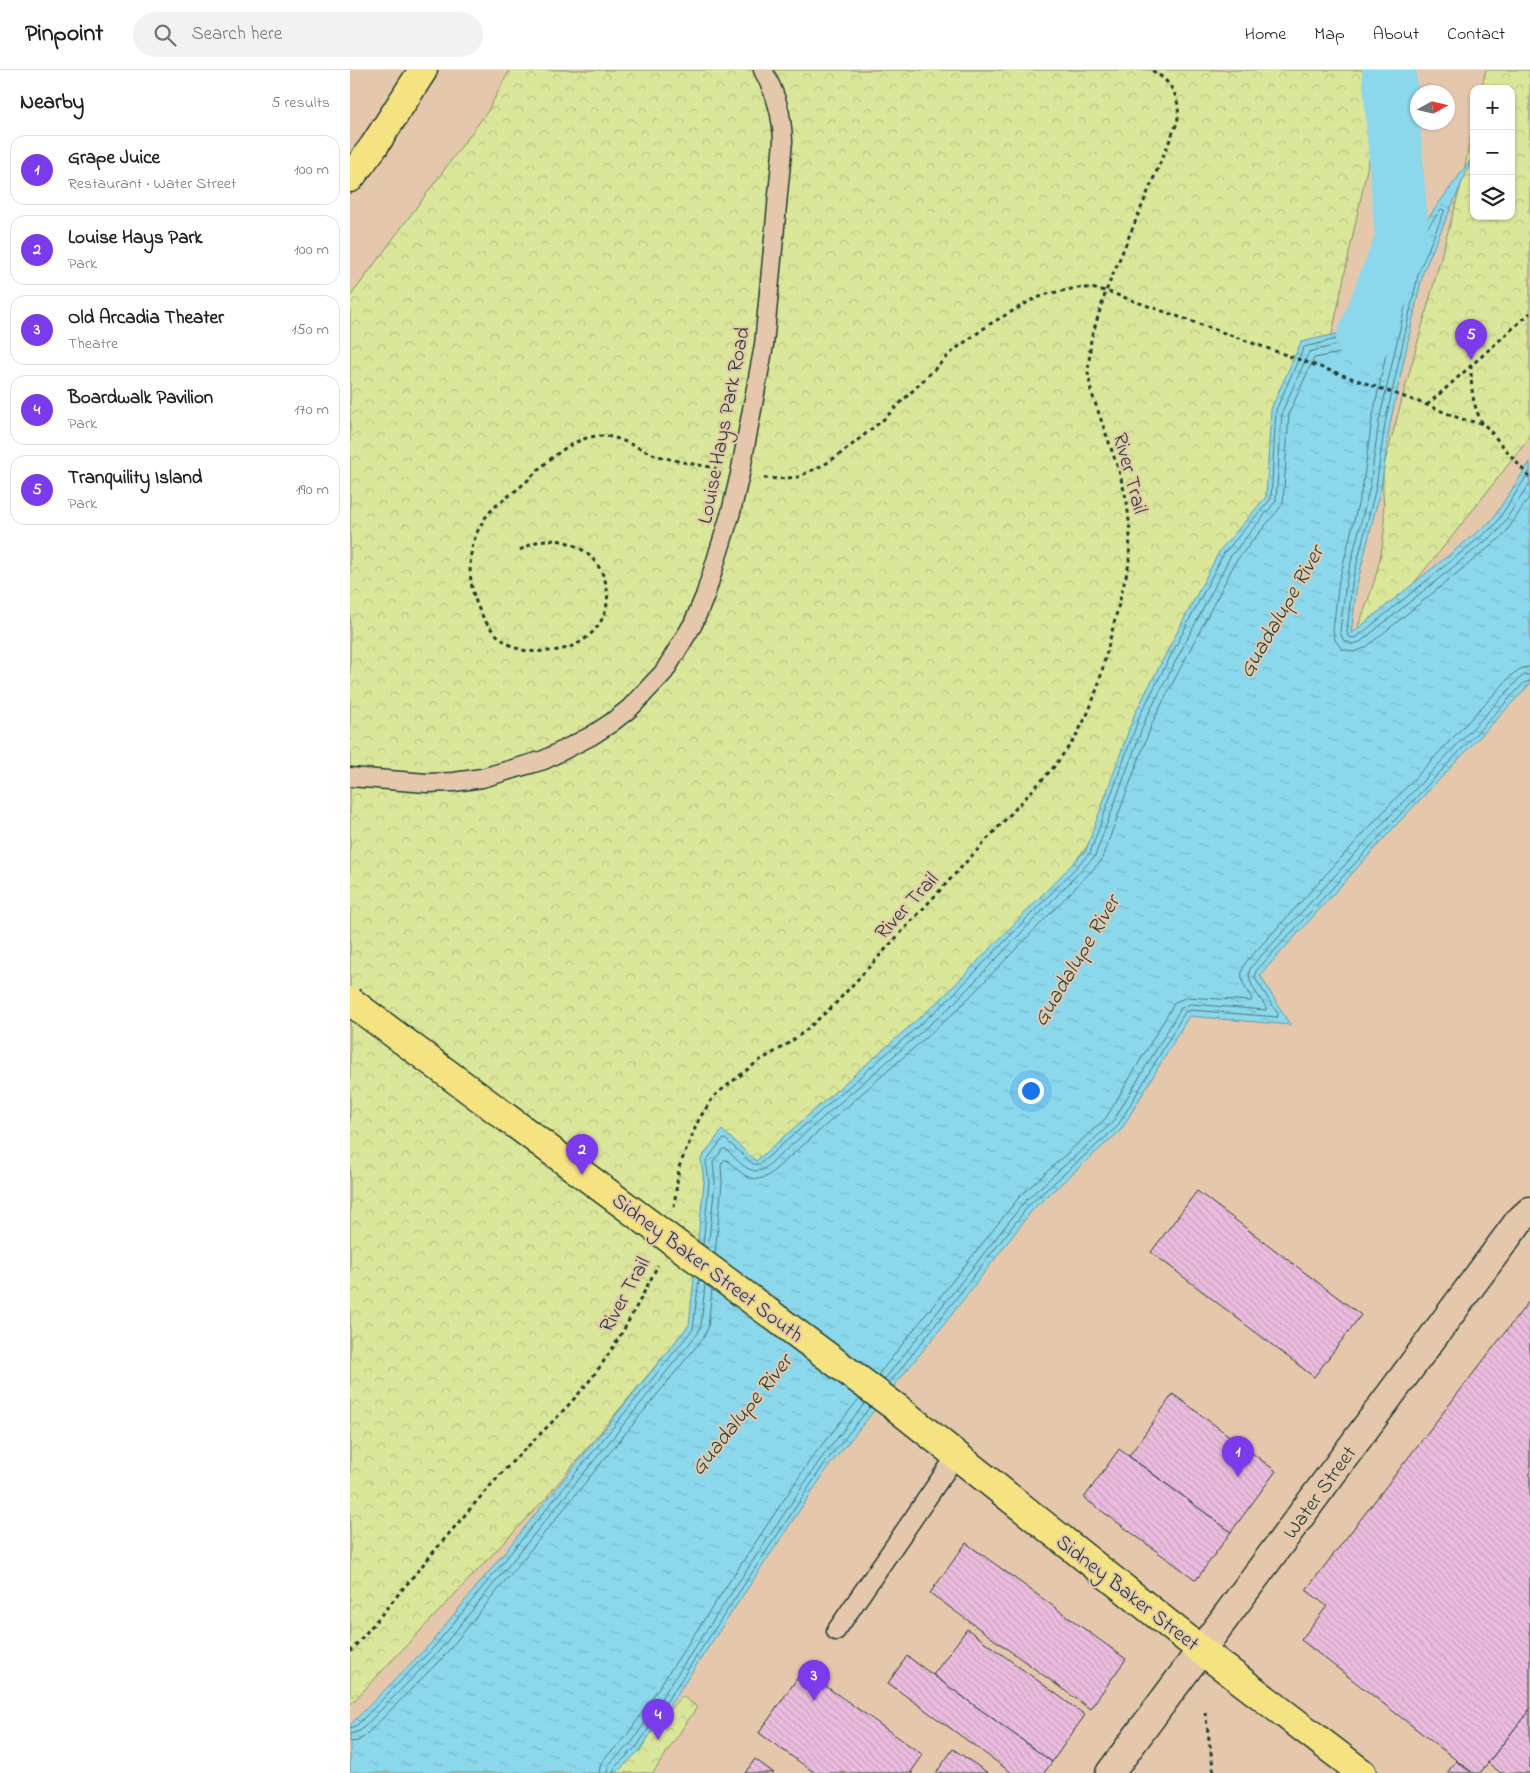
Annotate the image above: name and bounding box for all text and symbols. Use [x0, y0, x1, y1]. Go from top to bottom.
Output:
search box [133, 12, 483, 57]
text: Pinpoint [25, 17, 103, 52]
icon: search [151, 21, 179, 49]
text: Search here [191, 21, 282, 48]
text: Home [1245, 22, 1286, 48]
text: Map [1314, 22, 1345, 48]
text: About [1373, 22, 1419, 48]
text: Contact [1447, 22, 1505, 48]
north arrow [1410, 85, 1455, 130]
map controls [1470, 85, 1515, 220]
button: + [1470, 85, 1515, 130]
text: Nearby [20, 88, 84, 118]
text: 5 results [271, 91, 330, 115]
button: − [1470, 130, 1515, 175]
text: Grape Juice [68, 145, 160, 172]
text: 1 [34, 158, 40, 182]
text: 100 m [294, 158, 329, 182]
text: Restaurant · Water Street [68, 172, 236, 196]
button: layers [1470, 175, 1515, 220]
text: Louise Hays Park [68, 225, 203, 252]
text: 2 [33, 238, 41, 262]
text: 100 m [294, 238, 329, 262]
text: Park [68, 252, 97, 276]
text: Old Arcadia Theater [68, 305, 224, 332]
text: 3 [34, 318, 40, 342]
text: 150 m [291, 318, 329, 342]
pin: 5 [1455, 319, 1487, 360]
street label: Louise Hays Park Road [691, 324, 761, 527]
text: Theatre [68, 332, 118, 356]
text: Boardwalk Pavilion [68, 385, 213, 412]
text: 4 [34, 398, 40, 422]
text: 170 m [294, 398, 329, 422]
text: Park [68, 412, 97, 436]
street label: River Trail [1104, 430, 1154, 517]
text: Tranquility Island [68, 465, 202, 492]
text: 5 [32, 478, 42, 502]
text: 190 m [296, 478, 329, 502]
text: Park [68, 492, 97, 516]
water label: Guadalupe River [1232, 538, 1335, 685]
street label: River Trail [868, 866, 947, 947]
water label: Guadalupe River [1026, 887, 1131, 1033]
your location [1018, 1078, 1044, 1104]
pin: 2 [566, 1134, 598, 1175]
street label: Sidney Baker Street South [603, 1186, 809, 1352]
street label: River Trail [593, 1252, 659, 1338]
water label: Guadalupe River [683, 1346, 803, 1483]
pin: 1 [1222, 1436, 1254, 1477]
street label: Water Street [1277, 1440, 1365, 1546]
street label: Sidney Baker Street [1048, 1528, 1205, 1661]
pin: 3 [798, 1660, 830, 1701]
pin: 4 [642, 1699, 674, 1740]

